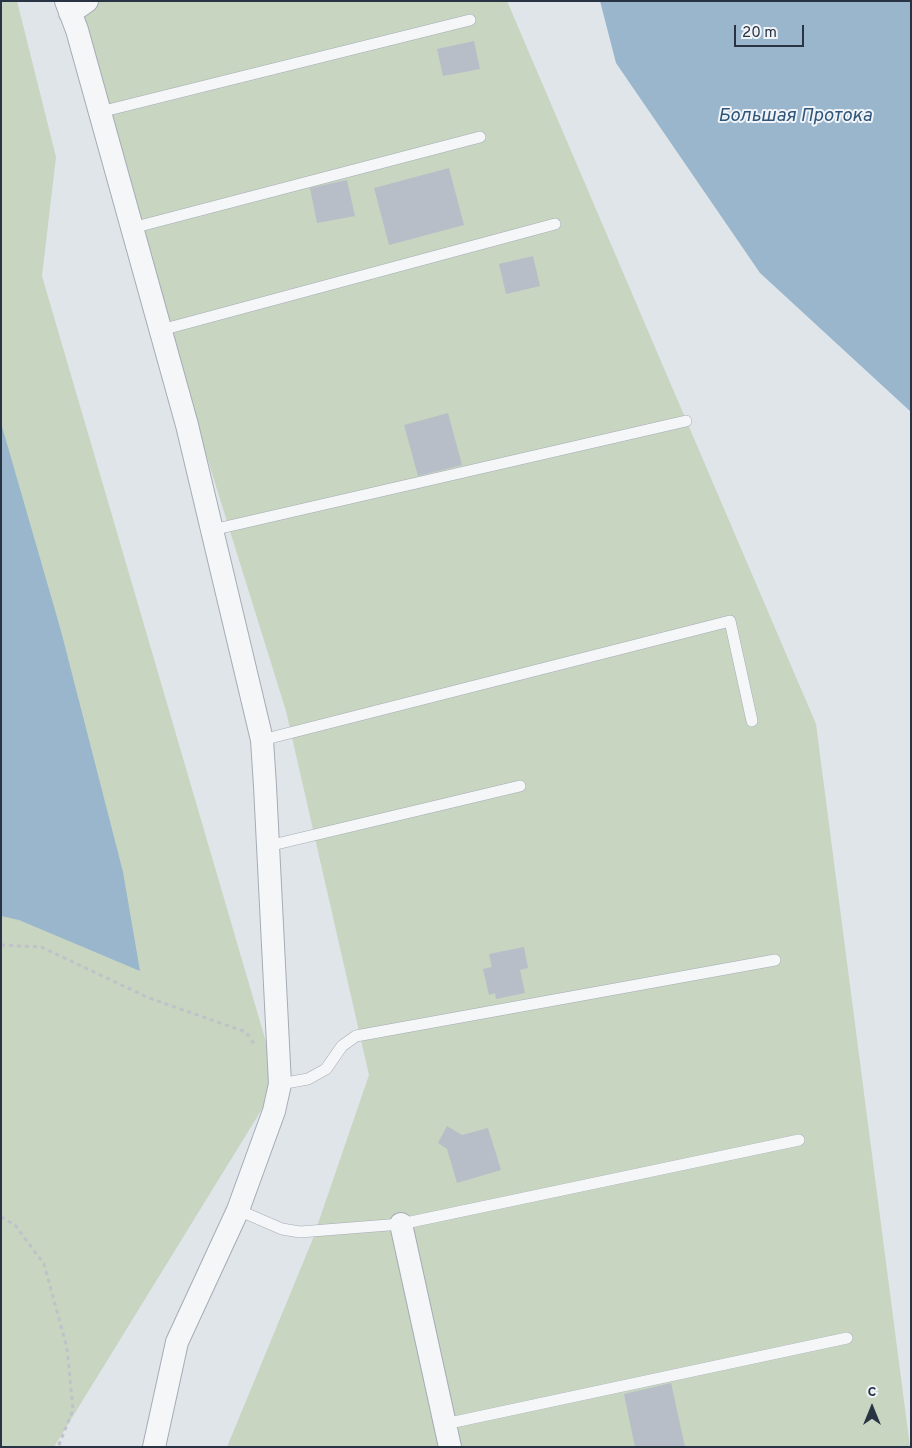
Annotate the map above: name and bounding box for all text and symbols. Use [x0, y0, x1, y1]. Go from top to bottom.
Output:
scale bar [737, 15, 807, 47]
text: 20 m [742, 24, 777, 43]
water label: Большая Протока [718, 106, 872, 128]
north arrow [847, 1383, 897, 1433]
text: С [868, 1384, 876, 1401]

